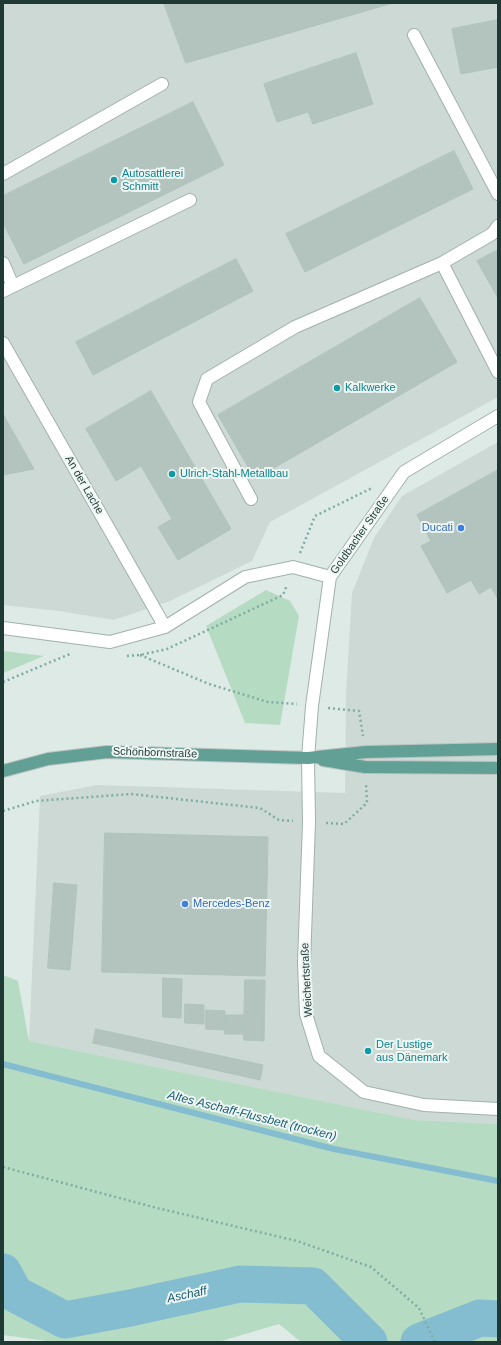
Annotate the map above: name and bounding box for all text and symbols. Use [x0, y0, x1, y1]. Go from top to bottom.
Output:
place label: Autosattlerei Schmitt [122, 167, 183, 193]
marker: Autosattlerei Schmitt [109, 175, 119, 185]
place label: Kalkwerke [345, 381, 396, 395]
marker: Kalkwerke [332, 383, 342, 393]
street label: An der Lache [62, 453, 106, 517]
place label: Ulrich-Stahl-Metallbau [180, 467, 288, 481]
marker: Ulrich-Stahl-Metallbau [167, 469, 177, 479]
street label: Goldbacher Straße [328, 493, 392, 577]
place label: Ducati [422, 521, 453, 535]
marker: Ducati [456, 523, 466, 533]
street label: Schönbornstraße [113, 745, 197, 761]
place label: Mercedes-Benz [193, 897, 270, 911]
marker: Mercedes-Benz [180, 899, 190, 909]
street label: Weichertstraße [298, 943, 316, 1017]
place label: Der Lustige aus Dänemark [376, 1038, 448, 1064]
marker: Der Lustige aus Dänemark [363, 1046, 373, 1056]
water label: Altes Aschaff-Flussbett (trocken) [166, 1088, 338, 1144]
water label: Aschaff [166, 1284, 208, 1306]

